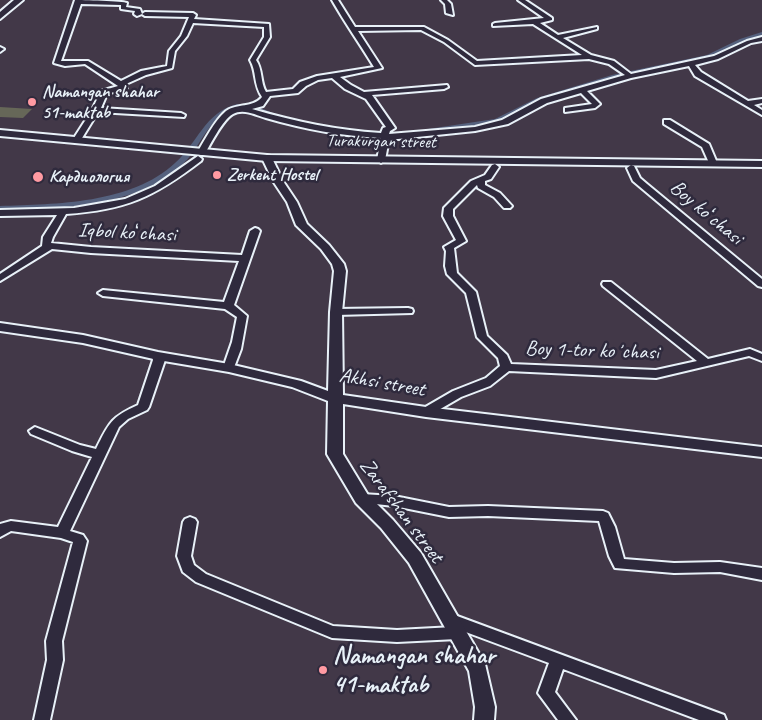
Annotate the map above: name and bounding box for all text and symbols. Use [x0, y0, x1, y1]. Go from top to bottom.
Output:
place label: Namangan shahar 51-maktab [42, 81, 159, 124]
marker: Namangan shahar 51-maktab [26, 96, 38, 108]
street label: Turakurgan street [326, 130, 436, 154]
place label: Zerkent Hostel [227, 164, 318, 186]
place label: Кардиология [49, 166, 129, 188]
marker: Zerkent Hostel [211, 169, 223, 181]
marker: Кардиология [31, 170, 45, 184]
street label: Boy koʻchasi [664, 175, 748, 251]
street label: Iqbol koʻchasi [77, 218, 177, 248]
street label: Boy 1-tor koʼchasi [525, 336, 659, 366]
street label: Akhsi street [337, 363, 427, 403]
street label: Zarafshan street [354, 454, 448, 568]
place label: Namangan shahar 41-maktab [333, 641, 495, 700]
marker: Namangan shahar 41-maktab [317, 664, 329, 676]

